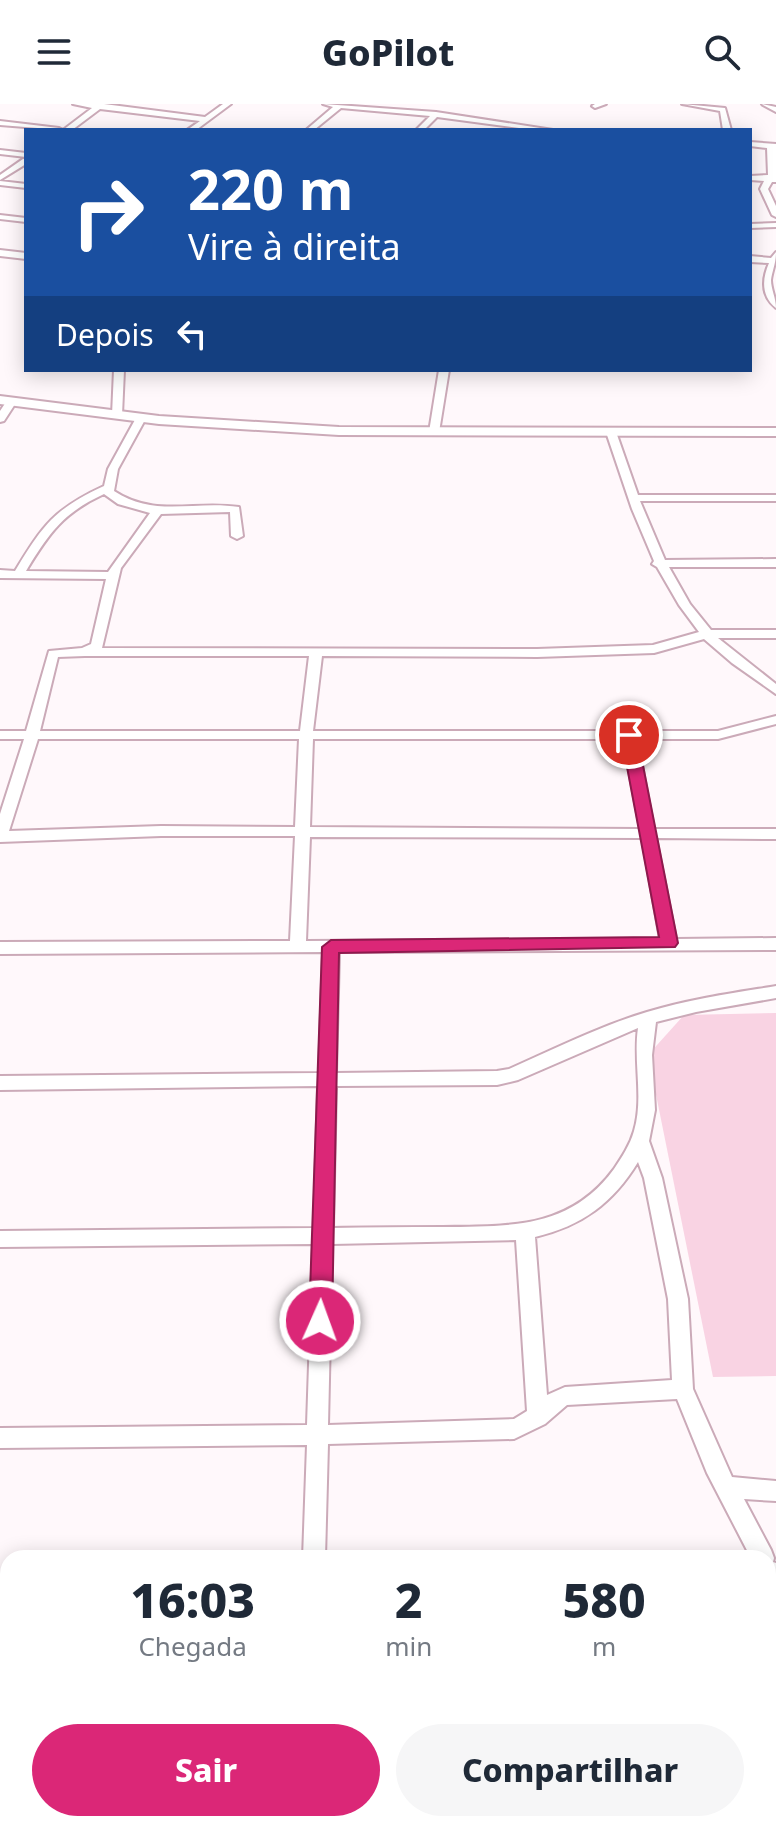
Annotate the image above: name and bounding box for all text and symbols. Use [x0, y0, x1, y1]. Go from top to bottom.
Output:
text: GoPilot [322, 28, 454, 77]
icon: menu [32, 30, 76, 74]
icon: search [700, 30, 744, 74]
text: 220 m [188, 150, 353, 226]
icon: right [56, 160, 160, 264]
text: Vire à direita [188, 222, 401, 271]
icon: left [170, 312, 214, 356]
text: Depois [56, 314, 154, 355]
pin [595, 701, 663, 769]
icon: arrive [607, 713, 651, 757]
position arrow [278, 1279, 362, 1363]
text: 16:03 [130, 1567, 255, 1632]
text: 2 [395, 1567, 423, 1632]
text: 580 [563, 1567, 646, 1632]
text: Chegada [138, 1628, 247, 1664]
text: min [385, 1628, 432, 1664]
text: m [592, 1628, 616, 1664]
button: Sair [32, 1724, 380, 1816]
button: Compartilhar [396, 1724, 744, 1816]

